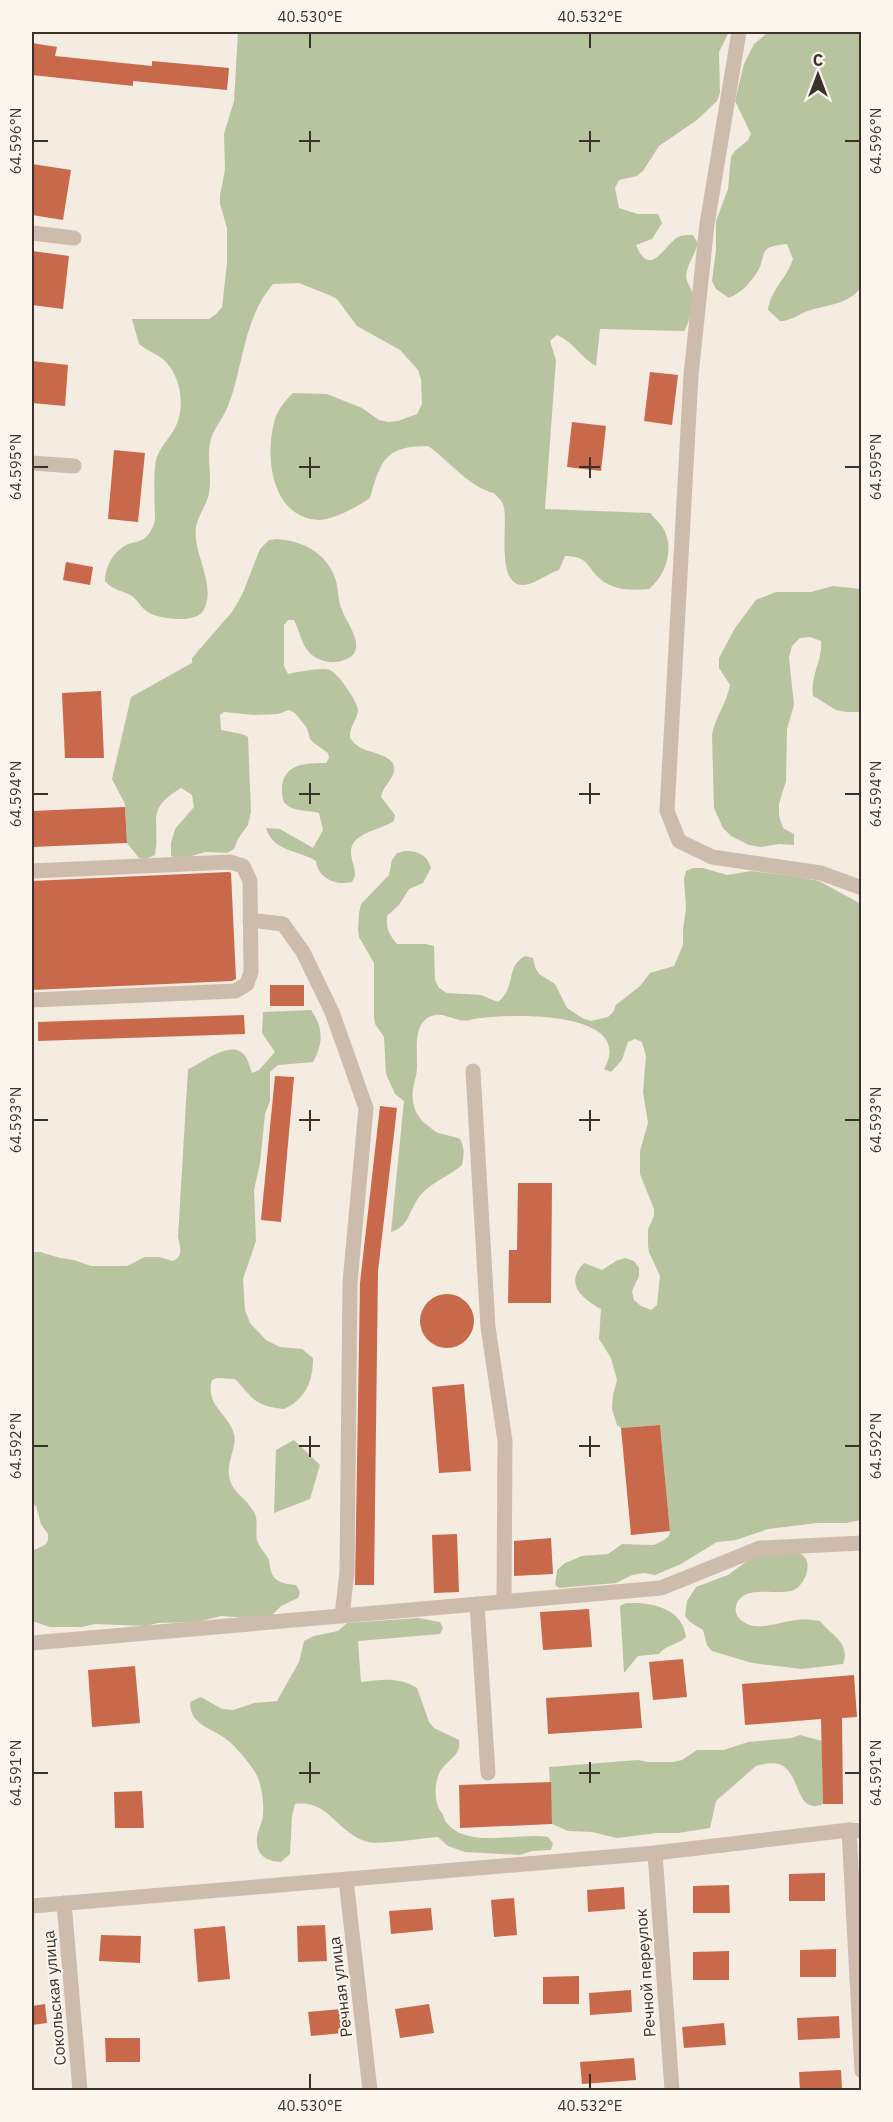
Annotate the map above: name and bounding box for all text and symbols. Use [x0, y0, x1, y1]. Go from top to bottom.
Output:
text: 40.530°E [278, 7, 342, 26]
text: 40.532°E [558, 7, 622, 26]
north arrow [788, 45, 848, 105]
text: С [813, 50, 823, 70]
text: 64.596°N [6, 108, 25, 174]
text: 64.596°N [866, 108, 885, 174]
text: 64.595°N [6, 434, 25, 500]
text: 64.595°N [866, 434, 885, 500]
text: 64.594°N [6, 761, 25, 827]
text: 64.594°N [866, 761, 885, 827]
text: 64.593°N [6, 1087, 25, 1153]
text: 64.593°N [866, 1087, 885, 1153]
text: 64.592°N [6, 1413, 25, 1479]
text: 64.592°N [866, 1413, 885, 1479]
text: 64.591°N [6, 1740, 25, 1806]
text: 64.591°N [866, 1740, 885, 1806]
street label: Речной переулок [631, 1908, 659, 2038]
street label: Сокольская улица [38, 1929, 70, 2066]
street label: Речная улица [324, 1935, 356, 2039]
text: 40.530°E [278, 2096, 342, 2115]
text: 40.532°E [558, 2096, 622, 2115]

